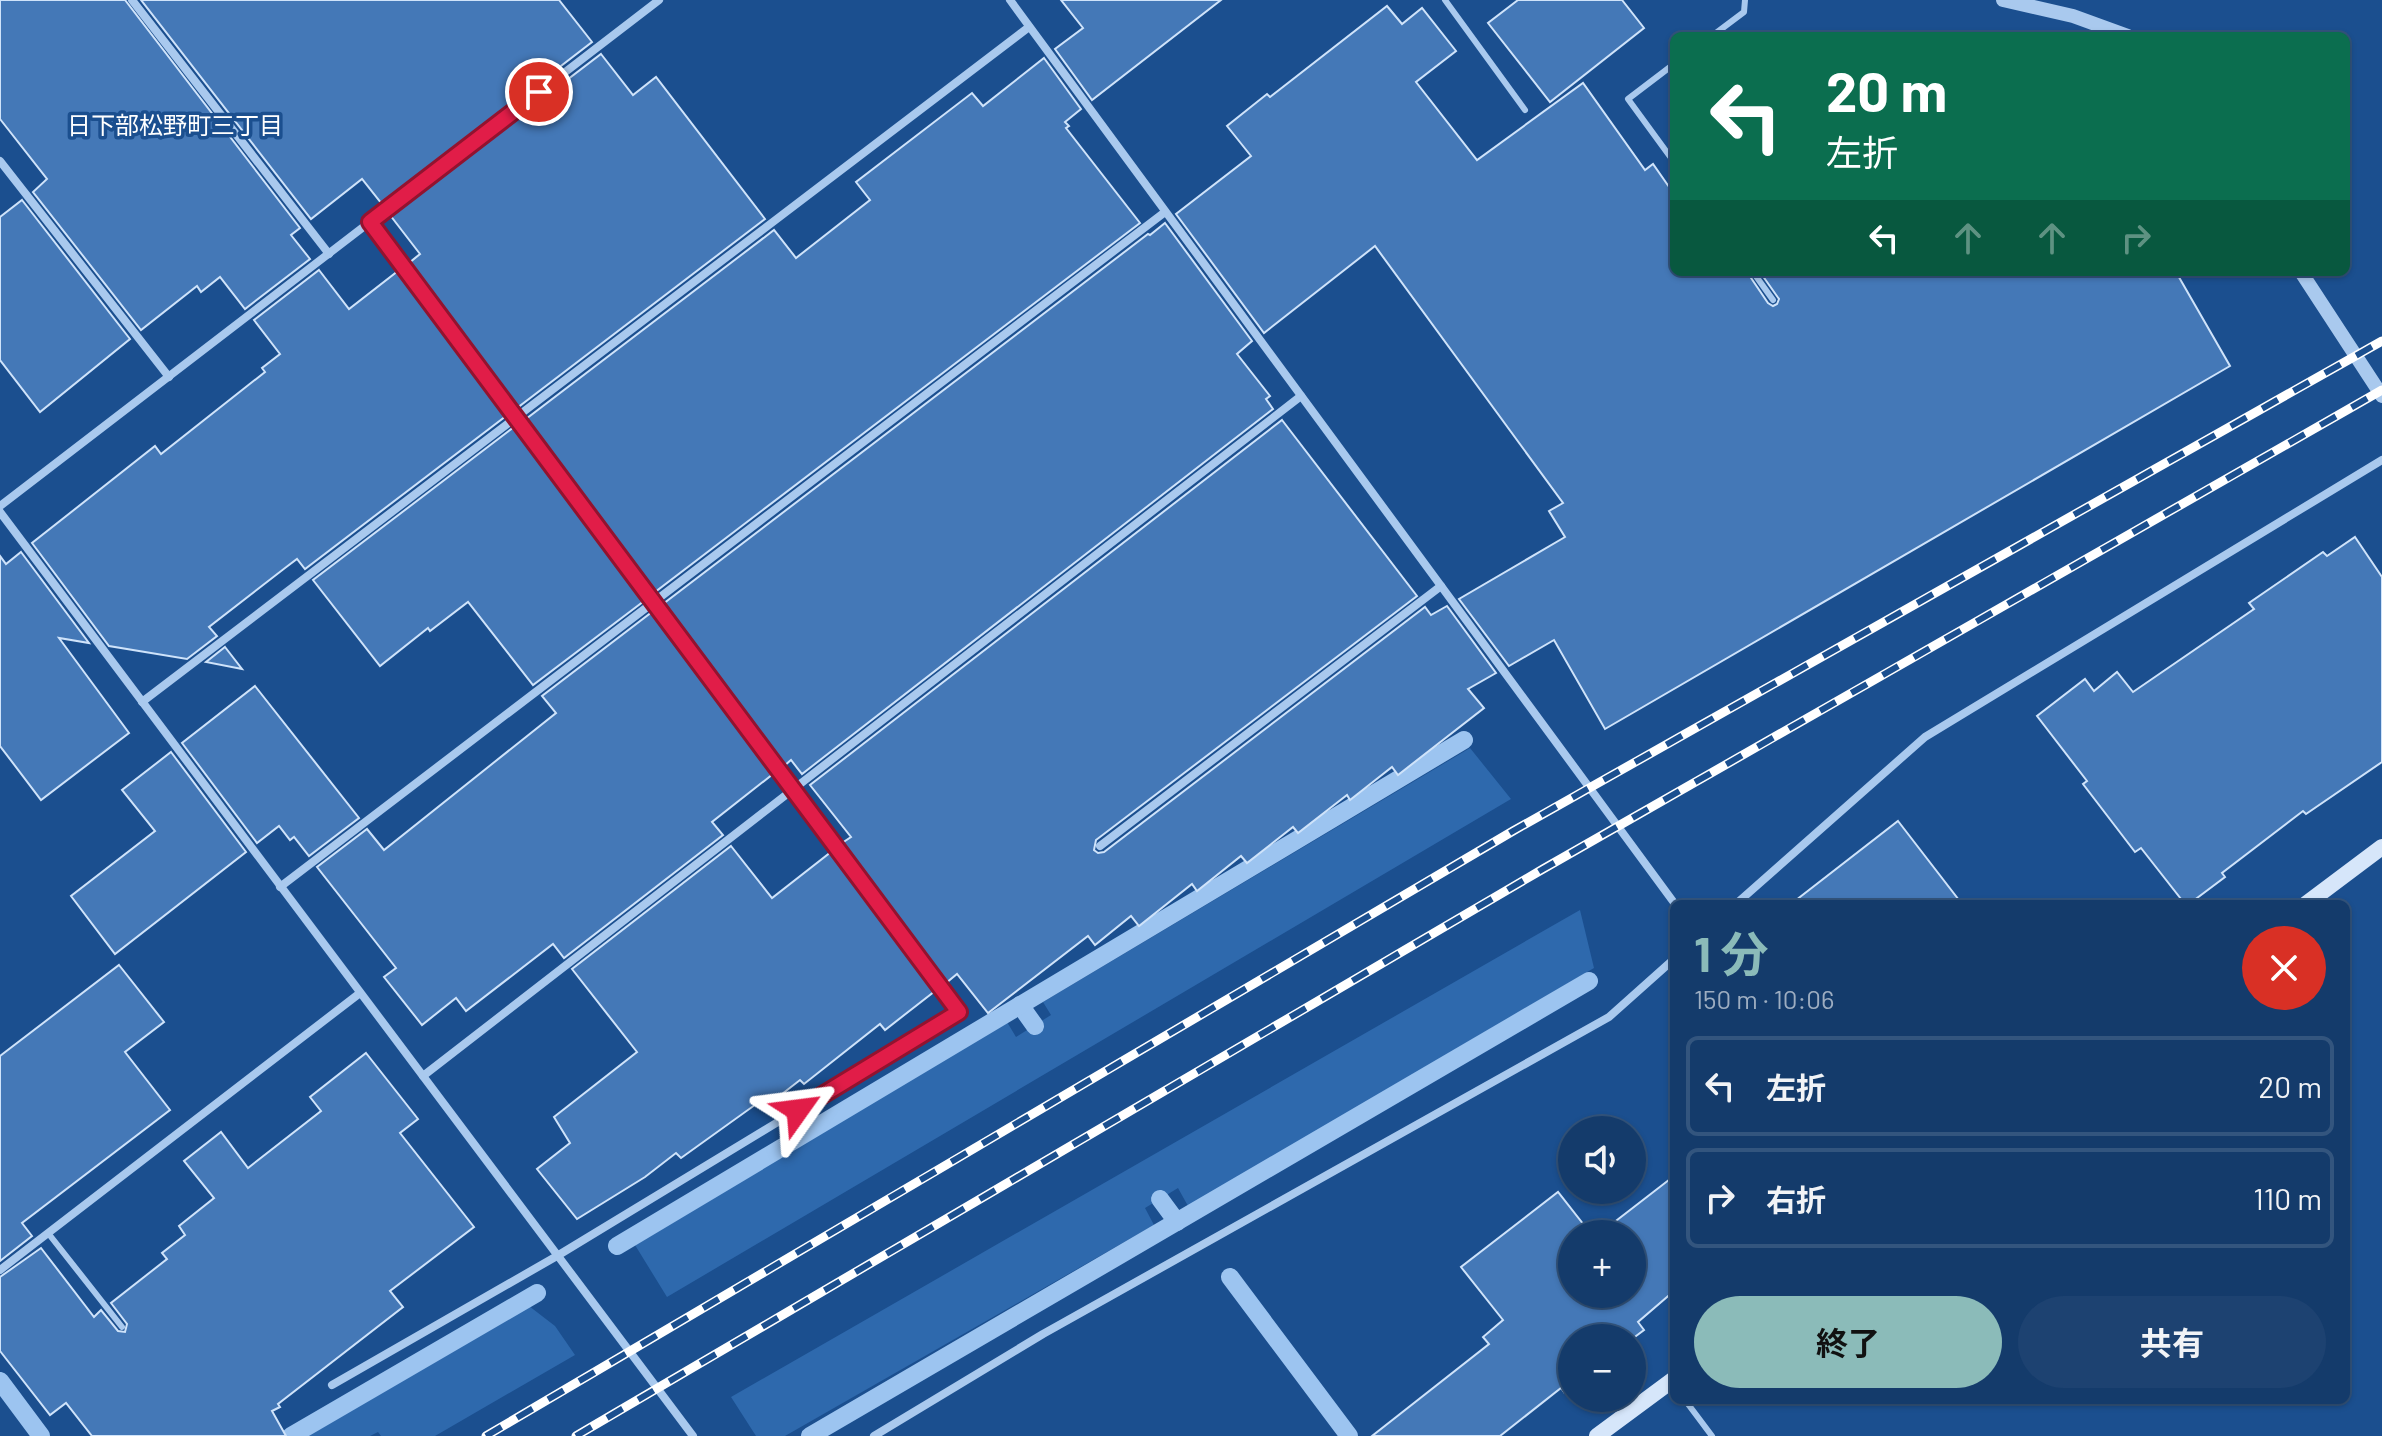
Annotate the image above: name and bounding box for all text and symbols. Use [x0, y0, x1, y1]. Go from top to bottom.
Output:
text: 20 m [1826, 56, 1947, 123]
pin [505, 58, 573, 126]
icon: left [1694, 64, 1798, 168]
icon: arrive [517, 70, 561, 114]
district label: 日下部松野町三丁目 [67, 110, 283, 139]
text: 左折 [1826, 130, 1898, 173]
icon: left [1862, 216, 1906, 260]
icon: ahead [1946, 216, 1990, 260]
icon: ahead [2030, 216, 2074, 260]
icon: right [2114, 216, 2158, 260]
text: 1 分 [1694, 924, 1769, 982]
button: close [2242, 926, 2326, 1010]
text: 150 m · 10:06 [1694, 983, 1834, 1014]
icon: left [1698, 1064, 1742, 1108]
position arrow [756, 1068, 840, 1152]
text: 20 m [2258, 1068, 2322, 1104]
text: 左折 [1766, 1069, 1826, 1105]
map controls [1558, 1116, 1646, 1412]
button: sound [1558, 1116, 1646, 1204]
icon: right [1698, 1176, 1742, 1220]
text: 110 m [2253, 1180, 2322, 1216]
text: 右折 [1766, 1181, 1826, 1217]
button: + [1558, 1220, 1646, 1308]
button: 終了 [1694, 1296, 2002, 1388]
button: 共有 [2018, 1296, 2326, 1388]
button: − [1558, 1324, 1646, 1412]

